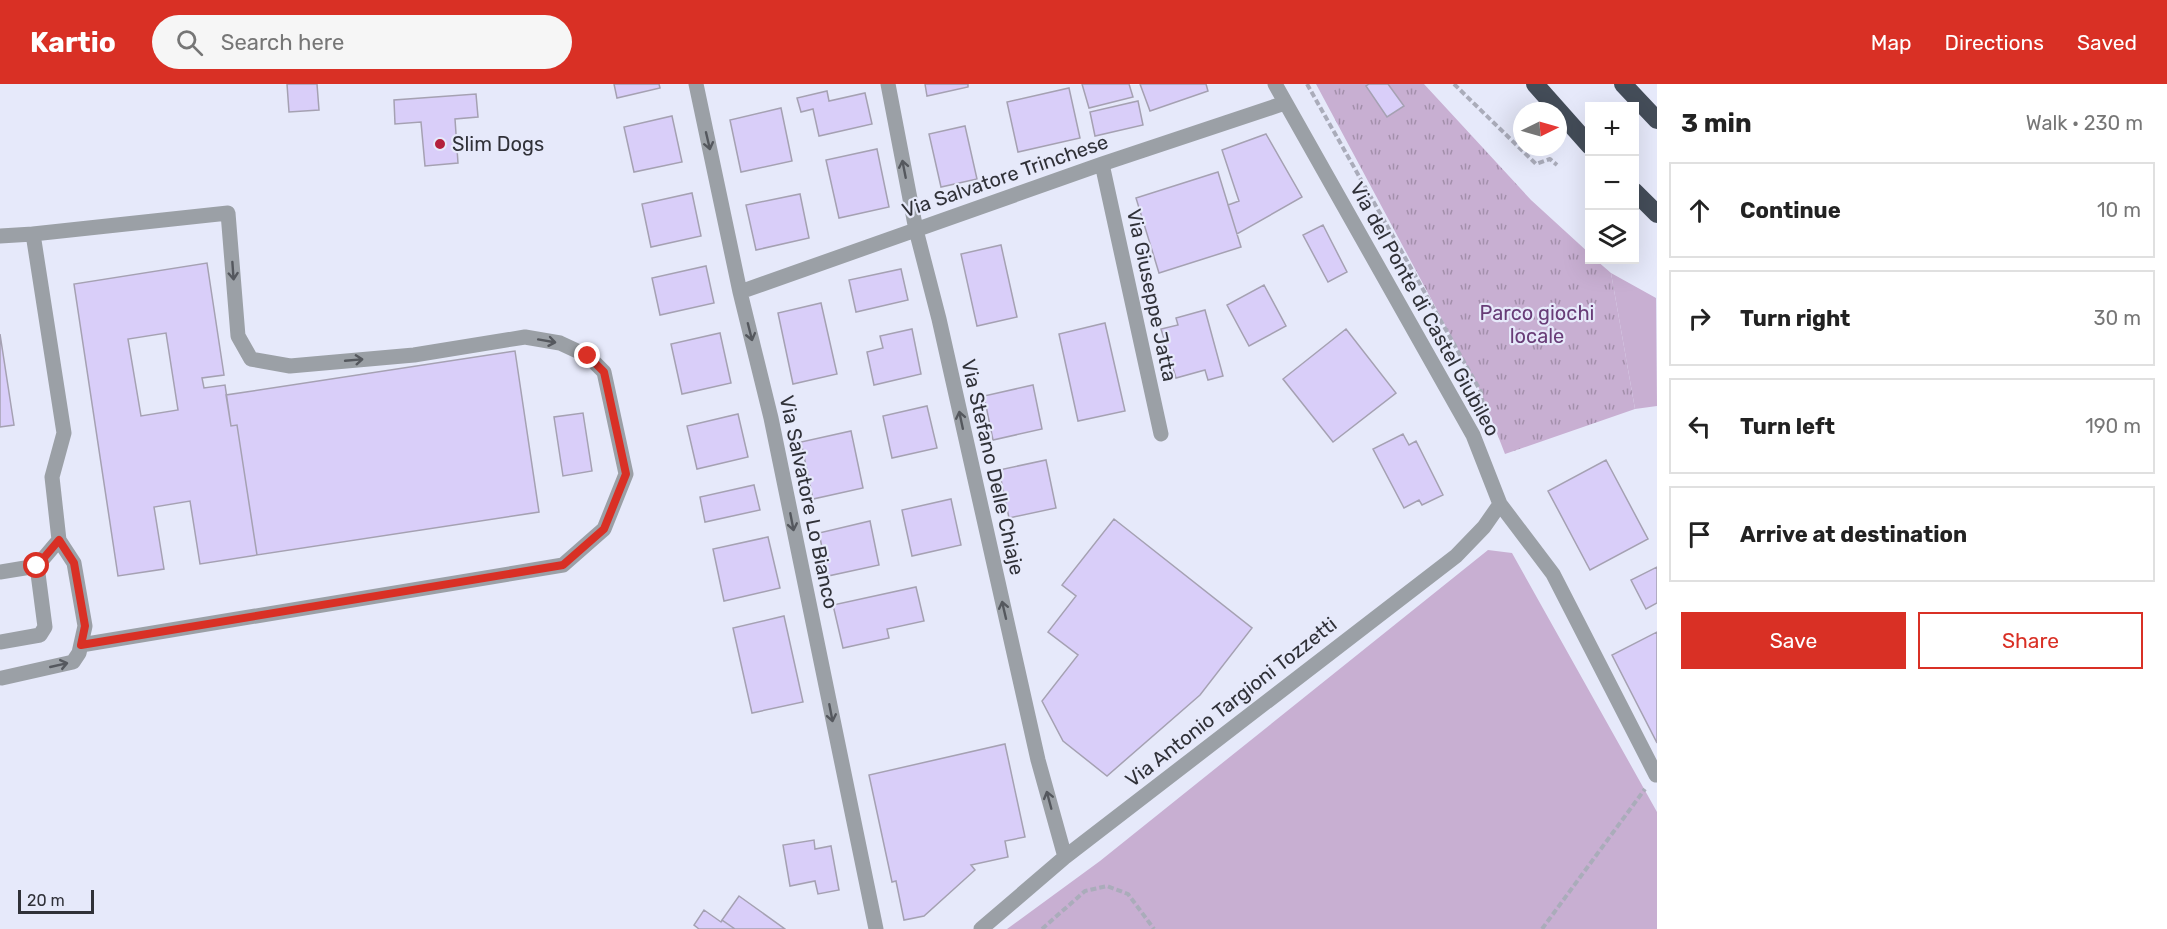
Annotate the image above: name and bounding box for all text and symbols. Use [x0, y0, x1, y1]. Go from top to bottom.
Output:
search box [152, 15, 572, 69]
text: Kartio [30, 26, 116, 59]
icon: search [173, 26, 206, 59]
text: Search here [221, 29, 344, 56]
text: Map [1871, 30, 1912, 55]
text: Directions [1945, 30, 2044, 55]
text: Saved [2077, 30, 2137, 55]
north arrow [1513, 102, 1567, 156]
map controls [1585, 102, 1639, 264]
button: + [1585, 102, 1639, 156]
text: 3 min [1681, 108, 1752, 139]
text: Walk · 230 m [2026, 111, 2143, 135]
street label: Via Salvatore Trinchese [899, 129, 1111, 223]
one-way arrow [703, 131, 715, 150]
place label: Slim Dogs [452, 132, 544, 156]
marker: Slim Dogs [433, 137, 447, 151]
button: − [1585, 156, 1639, 210]
one-way arrow [898, 159, 909, 179]
street label: Via del Ponte di Castel Giubileo [1345, 178, 1505, 440]
icon: ahead [1683, 194, 1716, 227]
text: Continue [1740, 197, 1841, 224]
text: 10 m [2097, 198, 2141, 222]
street label: Via Giuseppe Jatta [1122, 206, 1182, 384]
button: layers [1585, 210, 1639, 264]
one-way arrow [228, 261, 239, 281]
park label: Parco giochi locale [1480, 301, 1594, 348]
icon: right [1683, 302, 1716, 335]
text: Turn right [1740, 305, 1850, 332]
text: 30 m [2094, 306, 2141, 330]
one-way arrow [744, 322, 756, 341]
one-way arrow [537, 335, 556, 346]
route end [574, 342, 600, 368]
one-way arrow [343, 354, 363, 365]
street label: Via Stefano Delle Chiaje [956, 357, 1030, 577]
street label: Via Salvatore Lo Bianco [775, 393, 843, 611]
icon: left [1683, 410, 1716, 443]
one-way arrow [955, 411, 966, 430]
text: Turn left [1740, 413, 1835, 440]
text: 190 m [2085, 414, 2141, 438]
one-way arrow [787, 512, 798, 531]
icon: arrive [1683, 518, 1716, 551]
text: Arrive at destination [1740, 521, 1967, 548]
route start [23, 552, 49, 578]
one-way arrow [997, 601, 1009, 620]
street label: Via Antonio Targioni Tozzetti [1121, 612, 1341, 792]
button: Save [1681, 612, 1906, 669]
button: Share [1918, 612, 2143, 669]
one-way arrow [49, 658, 68, 670]
one-way arrow [826, 703, 837, 722]
one-way arrow [1043, 791, 1054, 810]
scale bar [18, 887, 94, 914]
text: 20 m [27, 891, 65, 910]

